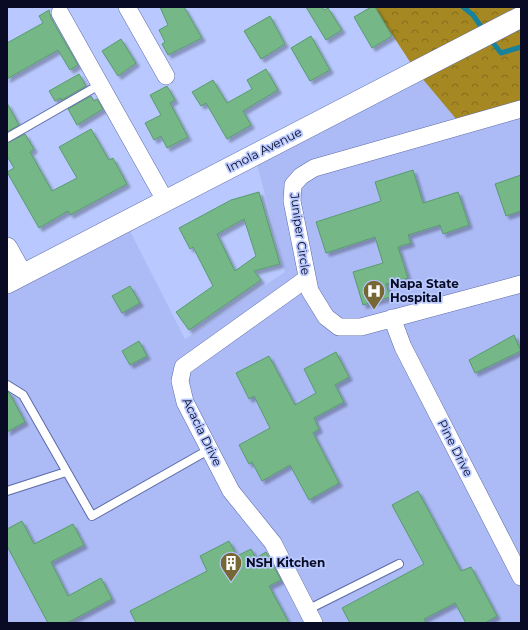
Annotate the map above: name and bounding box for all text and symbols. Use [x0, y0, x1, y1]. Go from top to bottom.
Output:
street label: Imola Avenue [224, 124, 304, 175]
street label: Juniper Circle [287, 191, 314, 276]
place label: Napa State Hospital [390, 276, 459, 305]
hospital icon: Napa State Hospital [361, 278, 387, 311]
street label: Acacia Drive [180, 395, 225, 468]
street label: Pine Drive [435, 417, 476, 479]
building icon: NSH Kitchen [218, 550, 244, 583]
place label: NSH Kitchen [246, 555, 325, 570]

